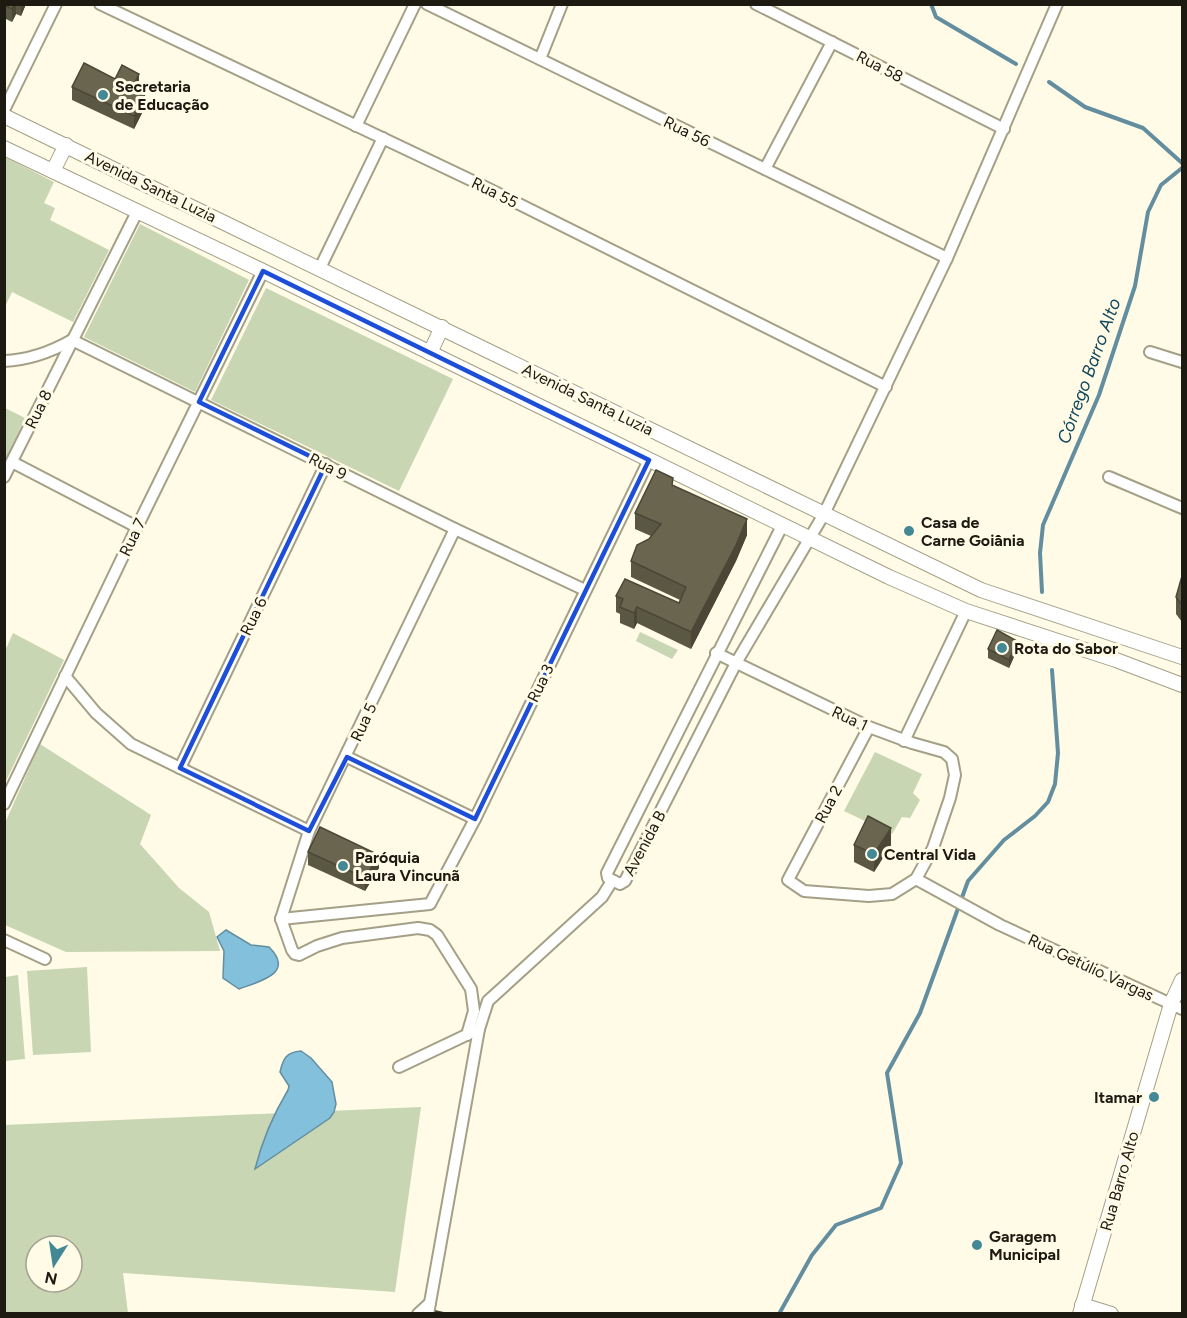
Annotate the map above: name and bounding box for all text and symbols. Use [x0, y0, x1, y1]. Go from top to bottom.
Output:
street label: Rua 58 [853, 47, 906, 86]
place label: Secretaria de Educação [115, 77, 209, 114]
marker: Secretaria de Educação [96, 88, 110, 102]
street label: Rua 56 [660, 112, 713, 151]
street label: Avenida Santa Luzia [82, 146, 220, 226]
street label: Rua 55 [468, 173, 521, 212]
water label: Córrego Barro Alto [1052, 295, 1126, 447]
street label: Avenida Santa Luzia [519, 359, 657, 439]
street label: Rua 8 [21, 387, 56, 432]
street label: Rua 9 [306, 449, 350, 484]
place label: Casa de Carne Goiânia [921, 513, 1025, 550]
street label: Rua 7 [115, 515, 150, 559]
marker: Casa de Carne Goiânia [902, 524, 916, 538]
street label: Rua 6 [236, 594, 271, 638]
place label: Rota do Sabor [1014, 639, 1118, 658]
marker: Rota do Sabor [995, 641, 1009, 655]
street label: Rua 3 [523, 661, 558, 705]
street label: Rua 5 [346, 700, 381, 744]
street label: Rua 1 [829, 702, 871, 735]
street label: Rua 2 [811, 782, 846, 826]
street label: Avenida B [619, 807, 670, 879]
place label: Central Vida [884, 845, 976, 864]
marker: Central Vida [865, 847, 879, 861]
place label: Paróquia Laura Vincunã [355, 848, 460, 885]
marker: Paróquia Laura Vincunã [336, 859, 350, 873]
street label: Rua Getúlio Vargas [1025, 930, 1157, 1005]
place label: Itamar [1094, 1088, 1142, 1107]
marker: Itamar [1147, 1090, 1161, 1104]
street label: Rua Barro Alto [1096, 1129, 1143, 1233]
place label: Garagem Municipal [989, 1227, 1060, 1264]
north arrow [24, 1234, 84, 1294]
marker: Garagem Municipal [970, 1238, 984, 1252]
text: N [43, 1268, 59, 1289]

